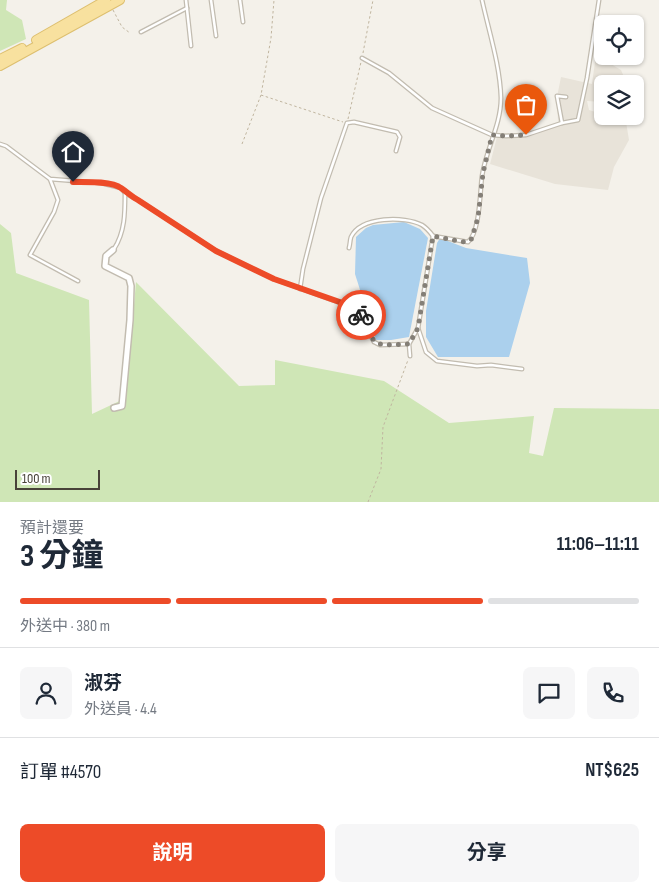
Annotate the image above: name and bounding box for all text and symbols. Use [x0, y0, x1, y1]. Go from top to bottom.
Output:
map controls [594, 15, 644, 125]
button: locate [594, 15, 644, 65]
button: layers [594, 75, 644, 125]
pin [505, 84, 547, 135]
icon: bag [512, 91, 540, 119]
pin [52, 131, 94, 182]
icon: home [59, 138, 87, 166]
courier [336, 290, 386, 340]
icon: bike [347, 301, 375, 329]
scale bar [15, 467, 100, 490]
text: 100 m [22, 470, 51, 487]
text: 預計還要 [20, 519, 84, 538]
text: 11:06–11:11 [557, 533, 639, 556]
text: 3 分鐘 [20, 537, 103, 576]
text: 外送中 · 380 m [20, 617, 110, 636]
button: person [20, 667, 72, 719]
button: chat [523, 667, 575, 719]
button: phone [587, 667, 639, 719]
text: 淑芬 [84, 672, 122, 695]
text: 外送員 · 4.4 [84, 700, 157, 719]
text: NT$625 [585, 759, 639, 782]
text: 訂單 #4570 [20, 761, 101, 784]
button: 說明 [20, 824, 325, 882]
button: 分享 [335, 824, 639, 882]

